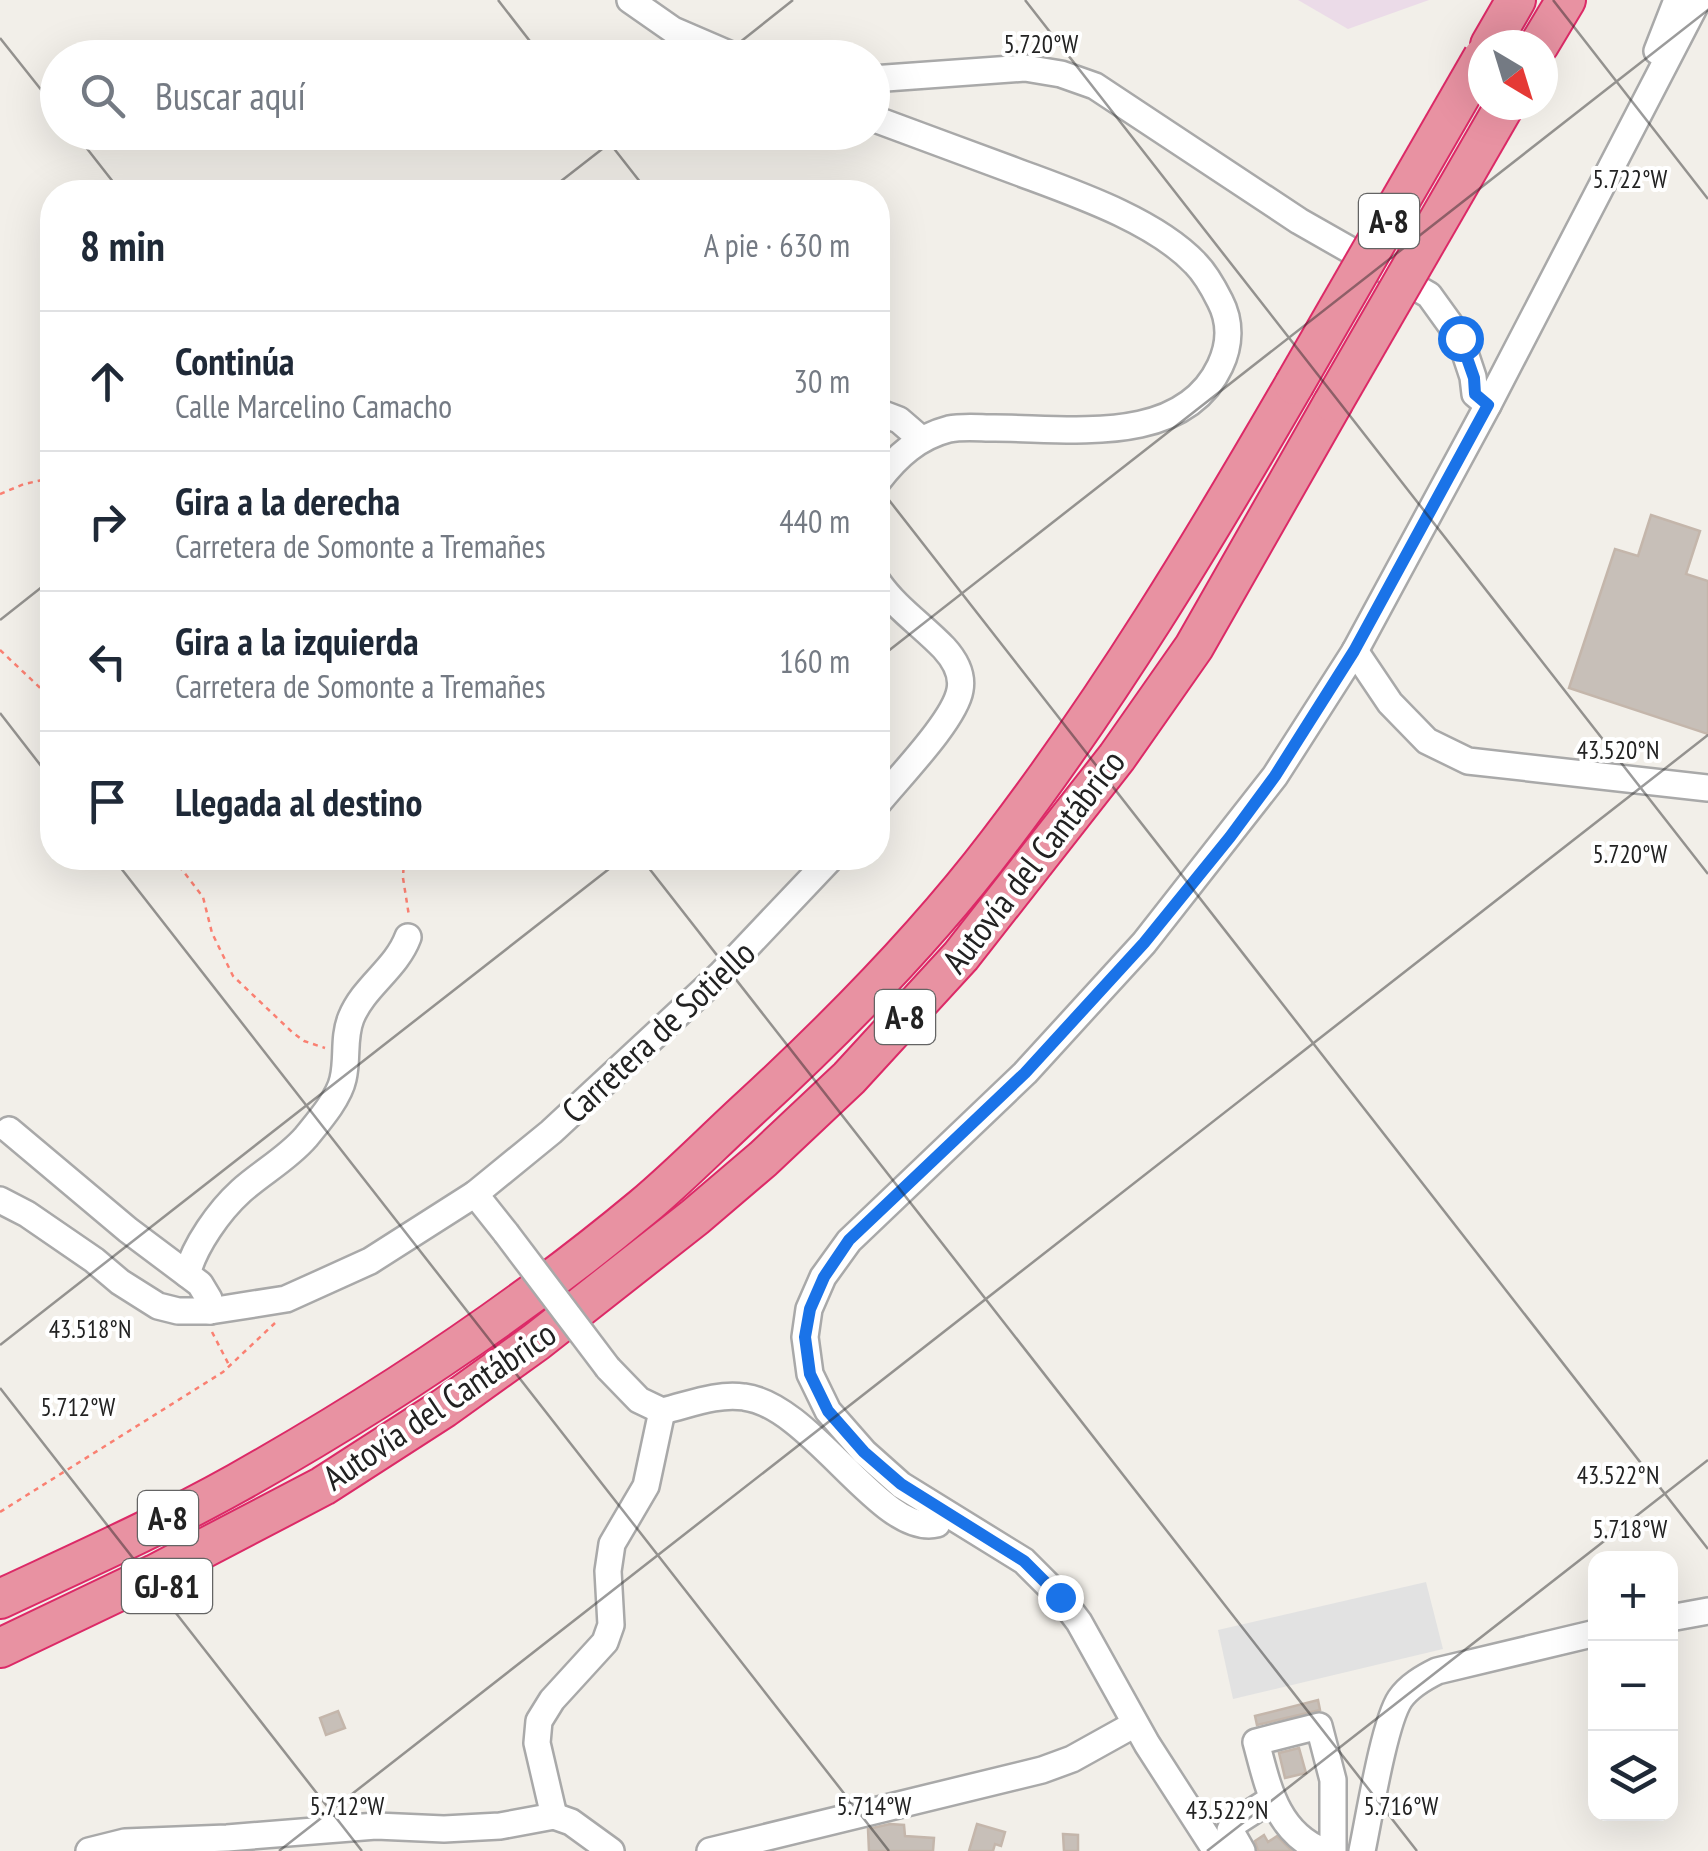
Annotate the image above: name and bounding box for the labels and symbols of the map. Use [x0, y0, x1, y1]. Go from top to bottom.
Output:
text: 5.720°W [1004, 28, 1079, 60]
north arrow [1468, 30, 1558, 120]
text: 5.722°W [1593, 163, 1668, 195]
road number: A-8 [1359, 194, 1419, 248]
route start [1438, 316, 1484, 362]
text: 43.520°N [1577, 734, 1659, 766]
street label: Autovía del Cantábrico [931, 740, 1135, 982]
text: 5.720°W [1593, 838, 1668, 870]
street label: Carretera de Sotiello [552, 930, 764, 1132]
road number: A-8 [875, 990, 935, 1044]
street label: Autovía del Cantábrico [314, 1310, 564, 1500]
text: 43.518°N [49, 1313, 131, 1345]
text: 5.712°W [41, 1391, 116, 1423]
text: 43.522°N [1577, 1459, 1659, 1491]
road number: A-8 [138, 1491, 198, 1545]
text: 5.718°W [1593, 1513, 1668, 1545]
road number: GJ-81 [122, 1559, 212, 1613]
route end [1038, 1575, 1084, 1621]
text: 5.712°W [310, 1790, 385, 1822]
text: 5.714°W [837, 1790, 912, 1822]
text: 5.716°W [1364, 1790, 1439, 1822]
text: 43.522°N [1186, 1794, 1268, 1826]

